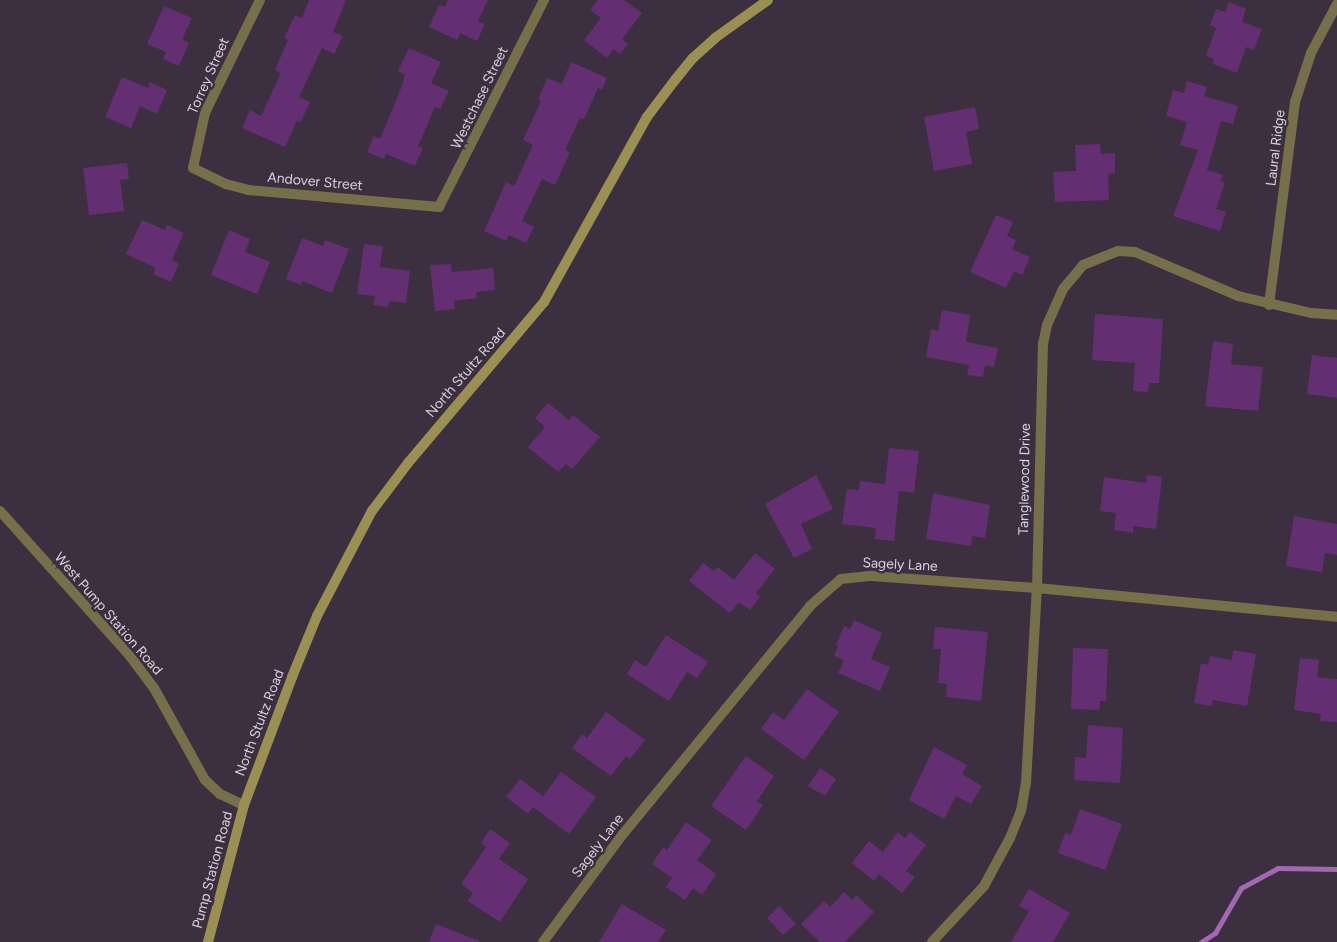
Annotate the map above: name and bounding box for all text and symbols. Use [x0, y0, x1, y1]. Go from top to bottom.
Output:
street label: Torrey Street [185, 35, 233, 117]
street label: Westchase Street [448, 44, 512, 152]
street label: Laural Ridge [1263, 109, 1289, 187]
street label: Andover Street [267, 169, 363, 195]
street label: North Stultz Road [423, 325, 509, 421]
street label: Tanglewood Drive [1016, 423, 1034, 535]
street label: West Pump Station Road [50, 549, 166, 679]
street label: Sagely Lane [862, 555, 938, 575]
street label: North Stultz Road [232, 667, 288, 779]
street label: Pump Station Road [189, 810, 237, 930]
street label: Sagely Lane [569, 811, 627, 881]

